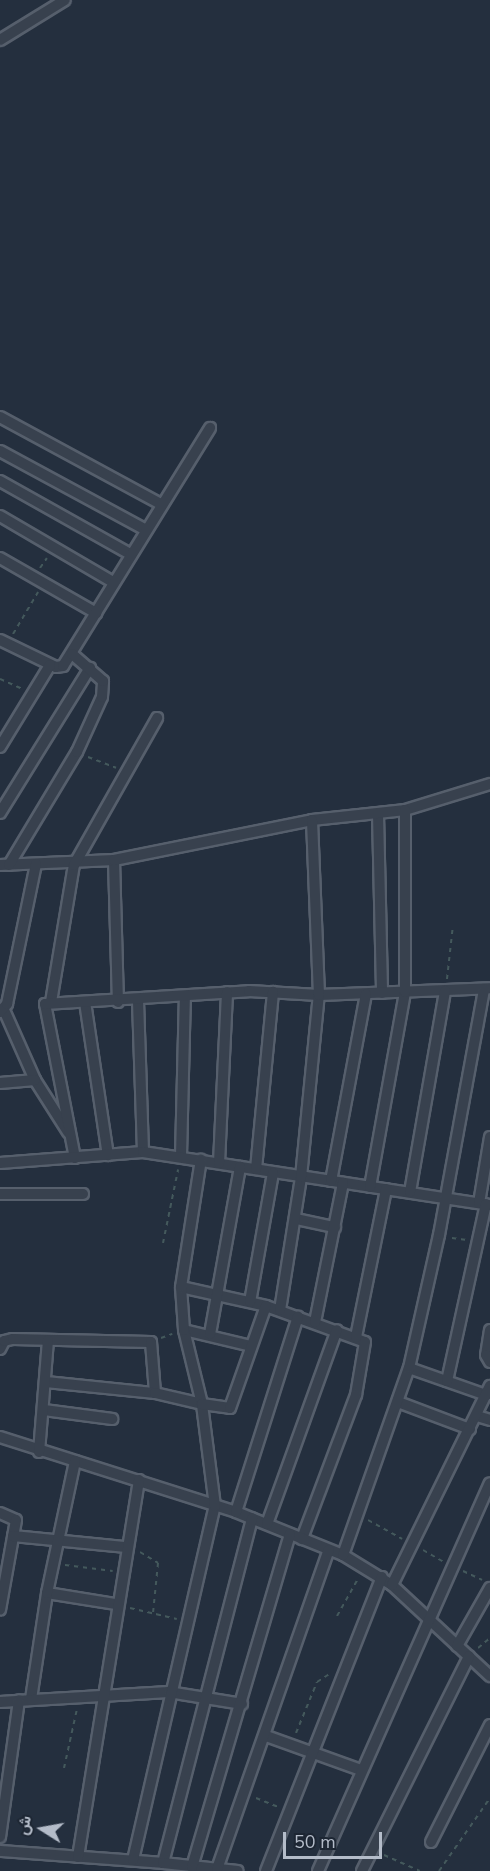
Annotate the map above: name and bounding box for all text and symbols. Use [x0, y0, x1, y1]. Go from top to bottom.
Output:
north arrow [12, 1799, 72, 1859]
text: ش [12, 1814, 37, 1837]
scale bar [286, 1820, 385, 1858]
text: 50 m [294, 1830, 336, 1854]

